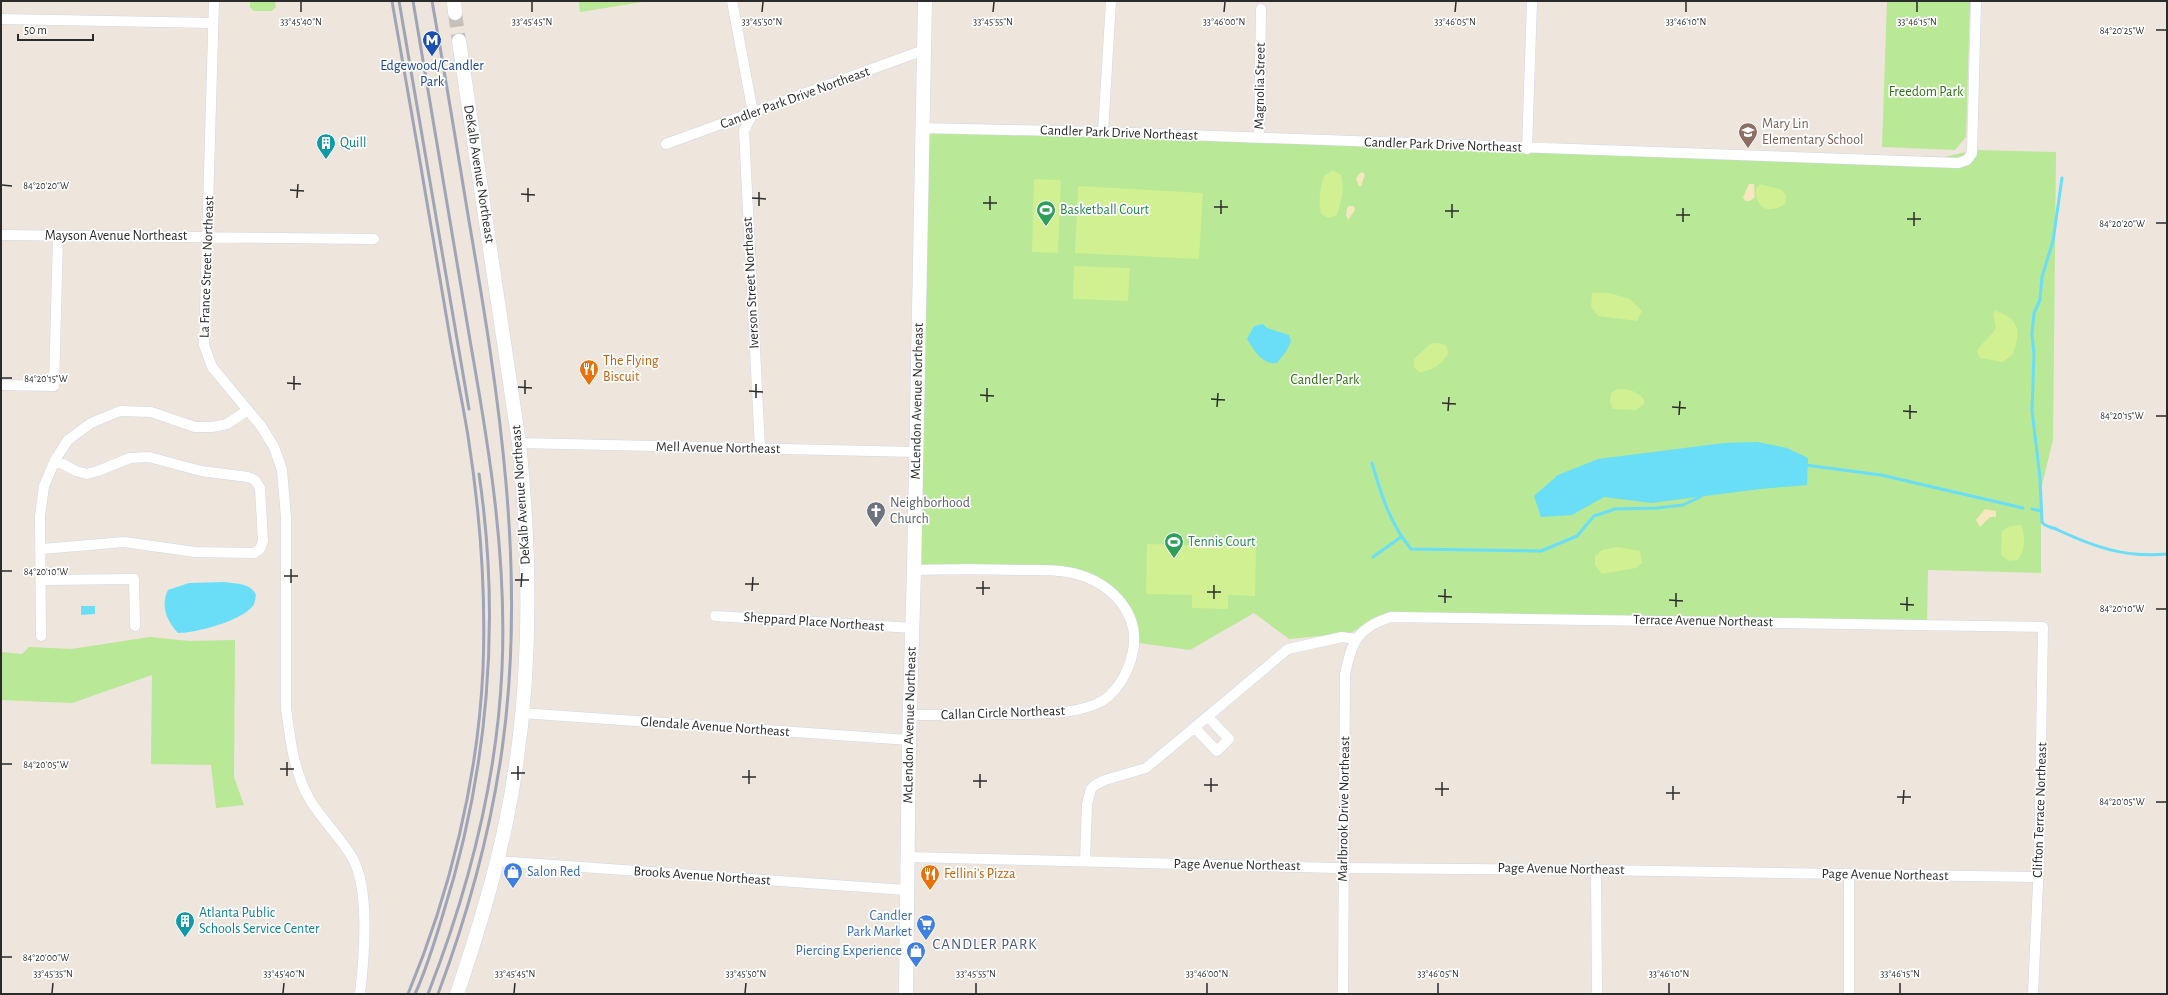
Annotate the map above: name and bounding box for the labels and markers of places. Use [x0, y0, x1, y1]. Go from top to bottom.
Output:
metro station icon: Edgewood/Candler Park [421, 29, 443, 57]
place label: Edgewood/Candler Park [380, 59, 484, 89]
place label: Mary Lin Elementary School [1762, 117, 1864, 147]
school or university icon: Mary Lin Elementary School [1737, 121, 1759, 149]
building icon: Quill [315, 132, 337, 160]
place label: Quill [340, 136, 366, 150]
sports icon: Basketball Court [1035, 199, 1057, 227]
place label: Basketball Court [1060, 203, 1150, 217]
place label: The Flying Biscuit [603, 354, 659, 384]
restaurant icon: The Flying Biscuit [578, 358, 600, 386]
place label: Neighborhood Church [890, 496, 970, 526]
church icon: Neighborhood Church [865, 500, 887, 528]
sports icon: Tennis Court [1163, 531, 1185, 559]
place label: Tennis Court [1188, 535, 1256, 549]
shop icon: Salon Red [502, 861, 524, 889]
restaurant icon: Fellini's Pizza [919, 863, 941, 891]
place label: Salon Red [527, 865, 581, 879]
place label: Fellini's Pizza [944, 867, 1016, 881]
place label: Atlanta Public Schools Service Center [199, 906, 320, 936]
place label: Candler Park Market [847, 909, 913, 939]
building icon: Atlanta Public Schools Service Center [174, 910, 196, 938]
supermarket icon: Candler Park Market [915, 913, 937, 941]
shop icon: Piercing Experience [905, 940, 927, 968]
place label: Piercing Experience [795, 944, 902, 958]

